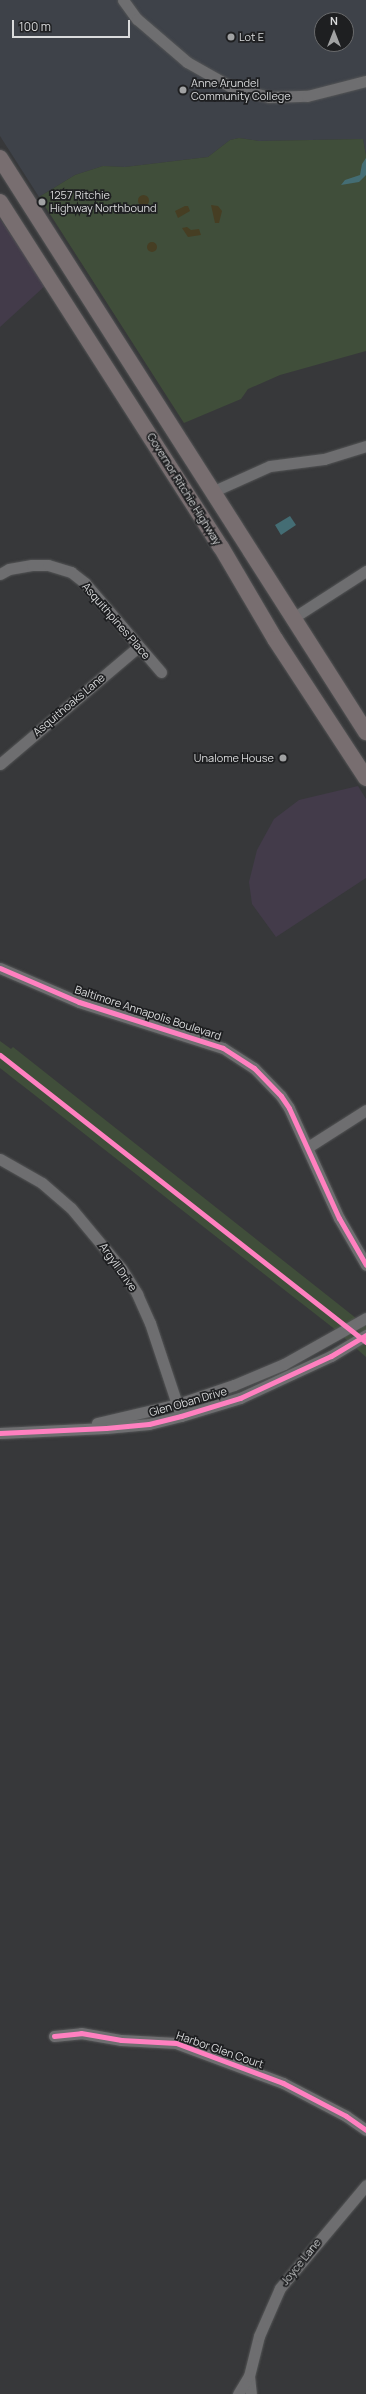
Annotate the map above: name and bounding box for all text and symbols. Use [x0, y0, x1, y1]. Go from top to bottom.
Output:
scale bar [14, 12, 132, 38]
north arrow [314, 12, 354, 52]
text: N [330, 13, 338, 28]
text: 100 m [19, 18, 51, 35]
place label: Lot E [239, 30, 264, 44]
marker: Lot E [226, 32, 236, 42]
place label: Anne Arundel Community College [191, 77, 291, 103]
marker: Anne Arundel Community College [178, 85, 188, 95]
place label: 1257 Ritchie Highway Northbound [50, 189, 157, 215]
marker: 1257 Ritchie Highway Northbound [37, 197, 47, 207]
street label: Governor Ritchie Highway [144, 431, 224, 547]
street label: Asquithpines Place [79, 580, 153, 662]
street label: Asquithoaks Lane [30, 671, 108, 739]
place label: Unalome House [194, 751, 274, 765]
marker: Unalome House [277, 752, 289, 764]
street label: Baltimore Annapolis Boulevard [73, 983, 223, 1043]
street label: Argyll Drive [97, 1240, 139, 1294]
street label: Glen Oban Drive [148, 1385, 228, 1419]
street label: Harbor Glen Court [175, 2029, 265, 2071]
street label: Joyce Lane [278, 2236, 324, 2288]

